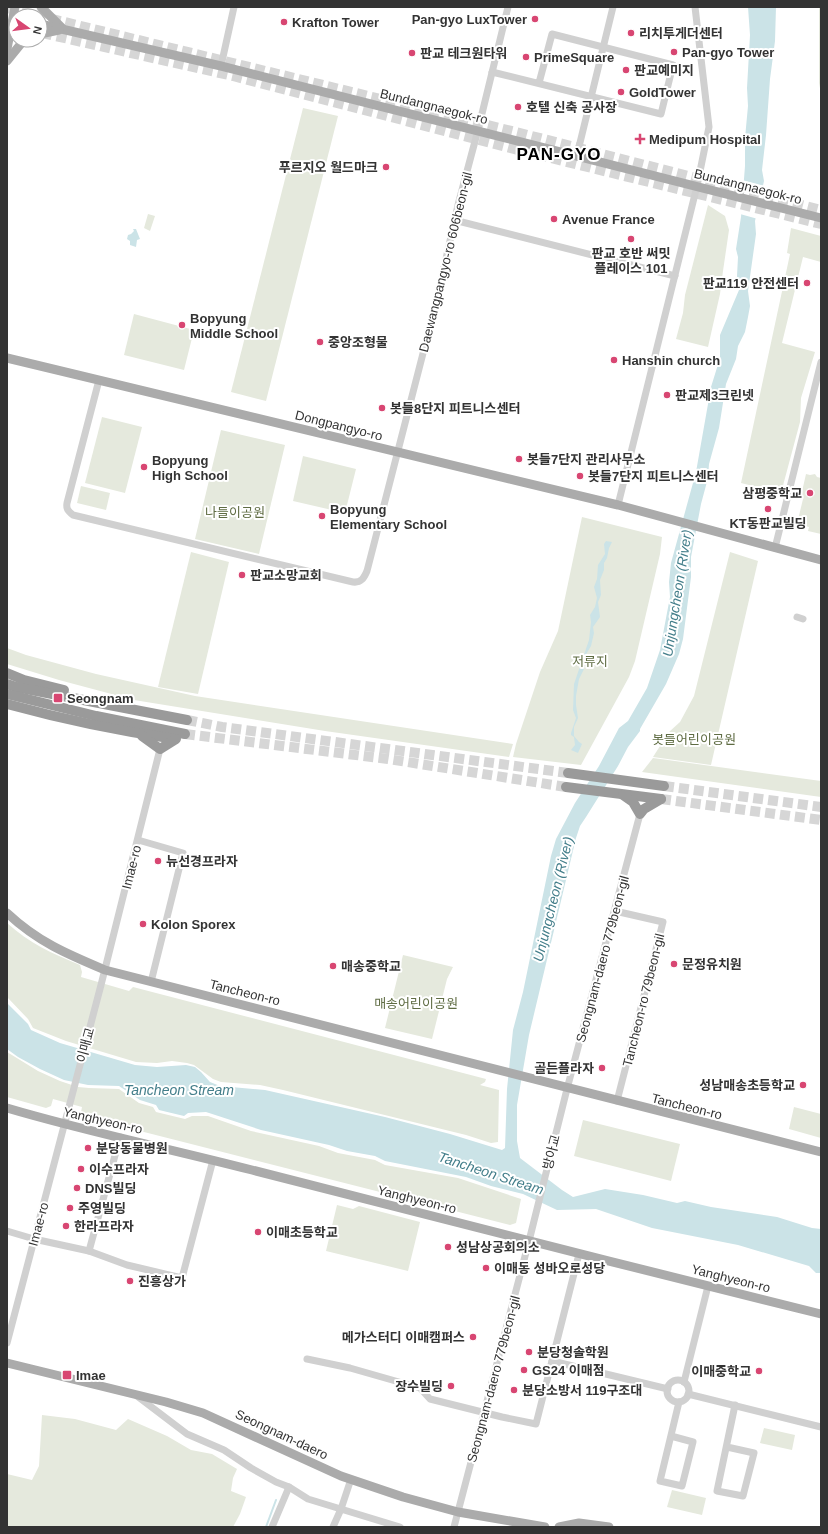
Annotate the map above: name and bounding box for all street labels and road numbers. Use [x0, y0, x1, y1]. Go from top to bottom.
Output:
street label: Bundangnaegok-ro [378, 86, 489, 127]
street label: Bundangnaegok-ro [692, 166, 803, 207]
street label: Daewangpangyo-ro 606beon-gil [416, 170, 475, 354]
street label: Dongpangyo-ro [294, 407, 384, 444]
street label: Imae-ro [119, 844, 144, 891]
street label: Seongnam-daero 779beon-gil [573, 874, 632, 1044]
street label: Tancheon-ro 79beon-gil [620, 932, 667, 1068]
street label: Tancheon-ro [208, 976, 282, 1009]
street label: 이매교 [74, 1026, 97, 1064]
street label: Tancheon-ro [650, 1090, 724, 1123]
street label: Yanghyeon-ro [62, 1104, 144, 1137]
street label: 방아교 [540, 1133, 563, 1171]
street label: Yanghyeon-ro [376, 1182, 458, 1217]
street label: Imae-ro [25, 1201, 52, 1248]
street label: Yanghyeon-ro [690, 1261, 772, 1296]
street label: Seongnam-daero 779beon-gil [464, 1294, 523, 1464]
street label: Seongnam-daero [233, 1406, 330, 1462]

